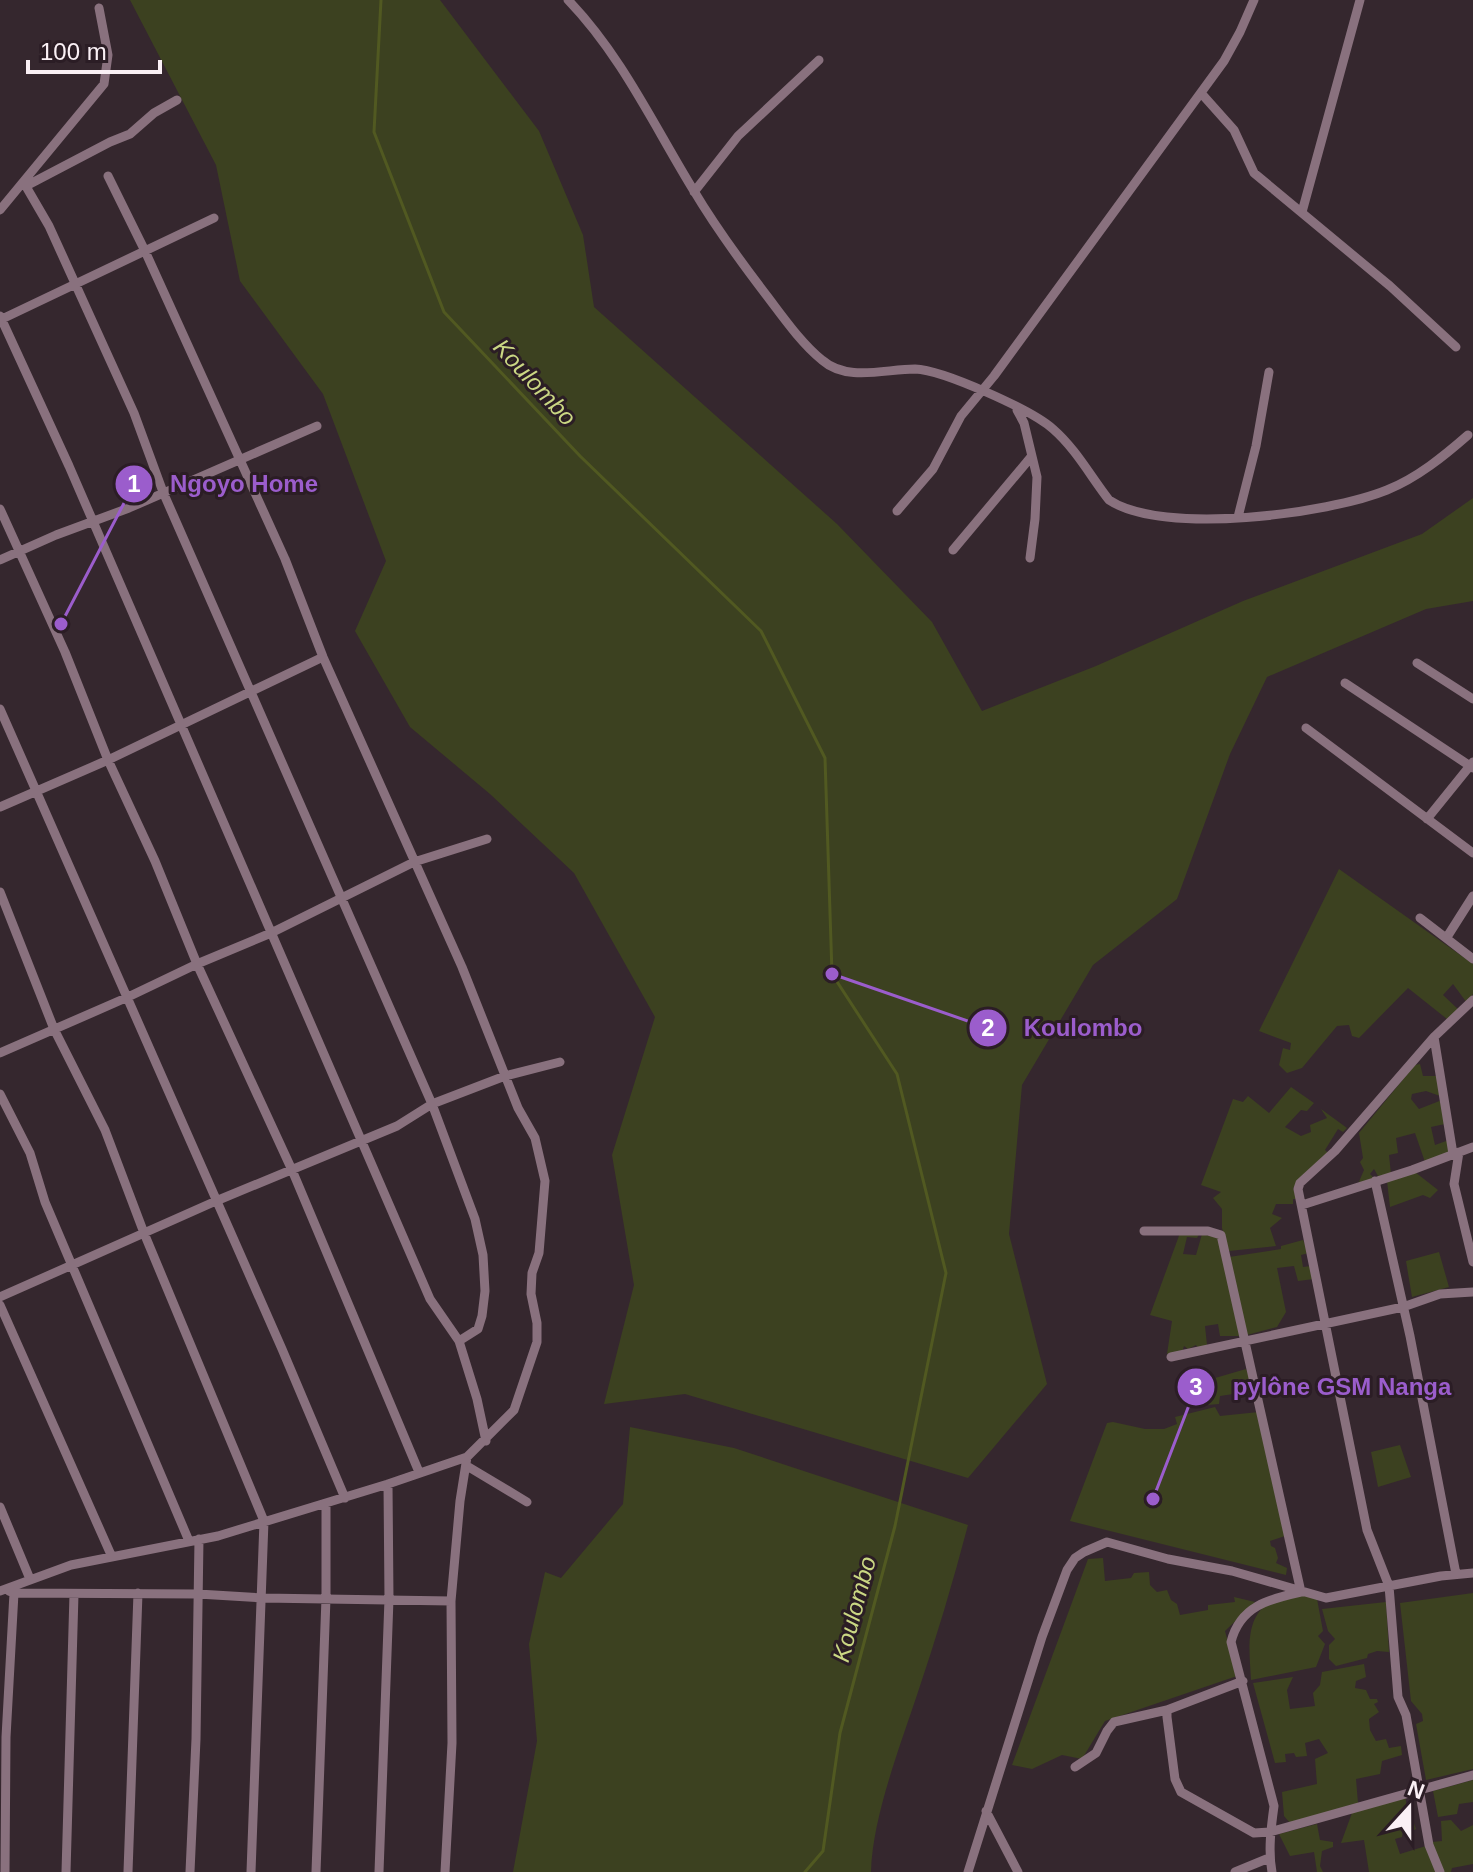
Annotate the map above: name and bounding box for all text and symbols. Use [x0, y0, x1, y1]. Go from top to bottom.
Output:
scale bar [28, 24, 160, 74]
text: 100 m [40, 38, 107, 65]
water label: Koulombo [488, 333, 582, 431]
callout: Ngoyo Home [114, 460, 334, 508]
text: 1 [127, 470, 141, 497]
text: Ngoyo Home [170, 470, 318, 497]
callout: Koulombo [968, 1004, 1159, 1052]
text: 2 [981, 1014, 995, 1041]
text: Koulombo [1024, 1014, 1142, 1041]
callout: pylône GSM Nanga [1176, 1363, 1467, 1411]
text: 3 [1189, 1373, 1203, 1400]
text: pylône GSM Nanga [1233, 1373, 1452, 1400]
water label: Koulombo [827, 1553, 881, 1665]
north arrow [1369, 1768, 1449, 1848]
text: N [1404, 1775, 1428, 1804]

